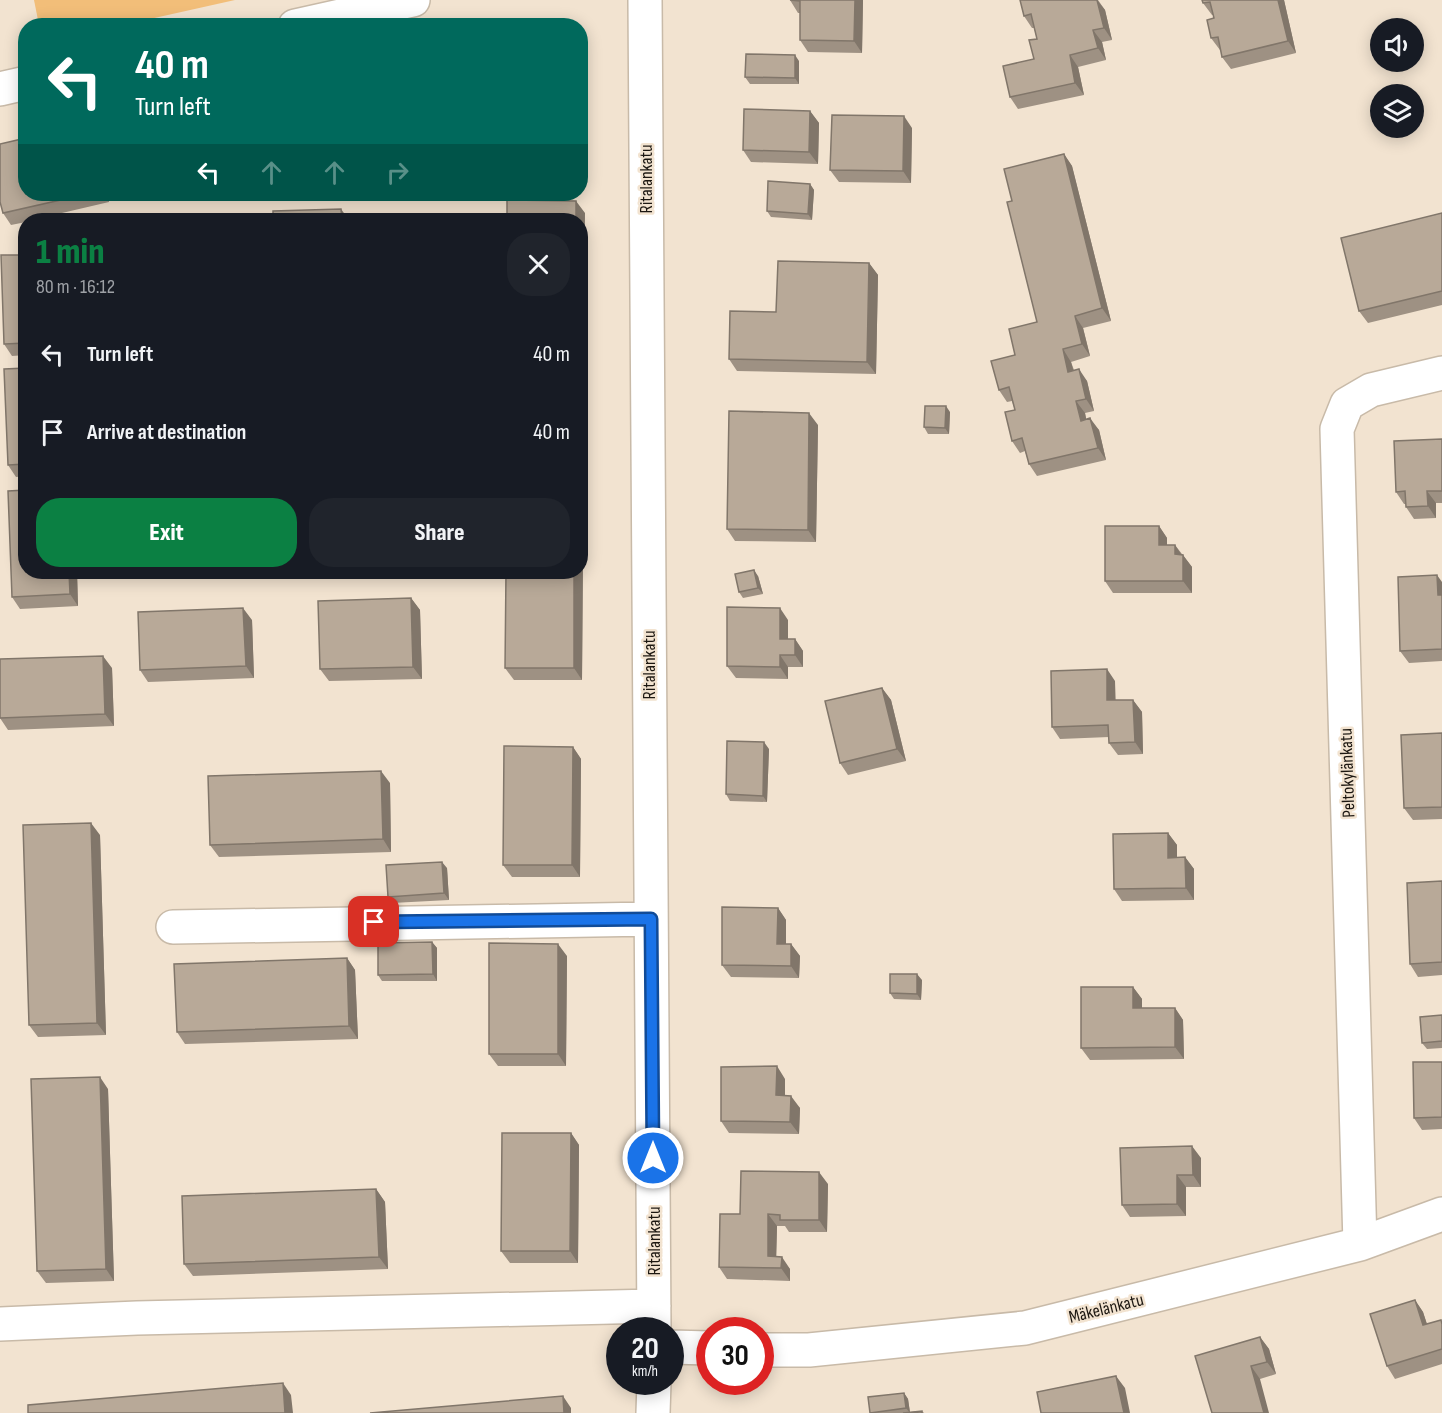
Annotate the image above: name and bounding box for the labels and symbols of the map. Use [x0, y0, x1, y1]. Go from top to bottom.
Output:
street label: Ritalankatu [636, 145, 657, 213]
street label: Ritalankatu [639, 631, 660, 699]
street label: Peltokylänkatu [1335, 728, 1360, 818]
pin [348, 896, 399, 947]
position arrow [621, 1126, 685, 1190]
street label: Ritalankatu [644, 1207, 665, 1275]
street label: Mäkelänkatu [1067, 1289, 1146, 1328]
speed limit sign: 30 [696, 1317, 774, 1395]

